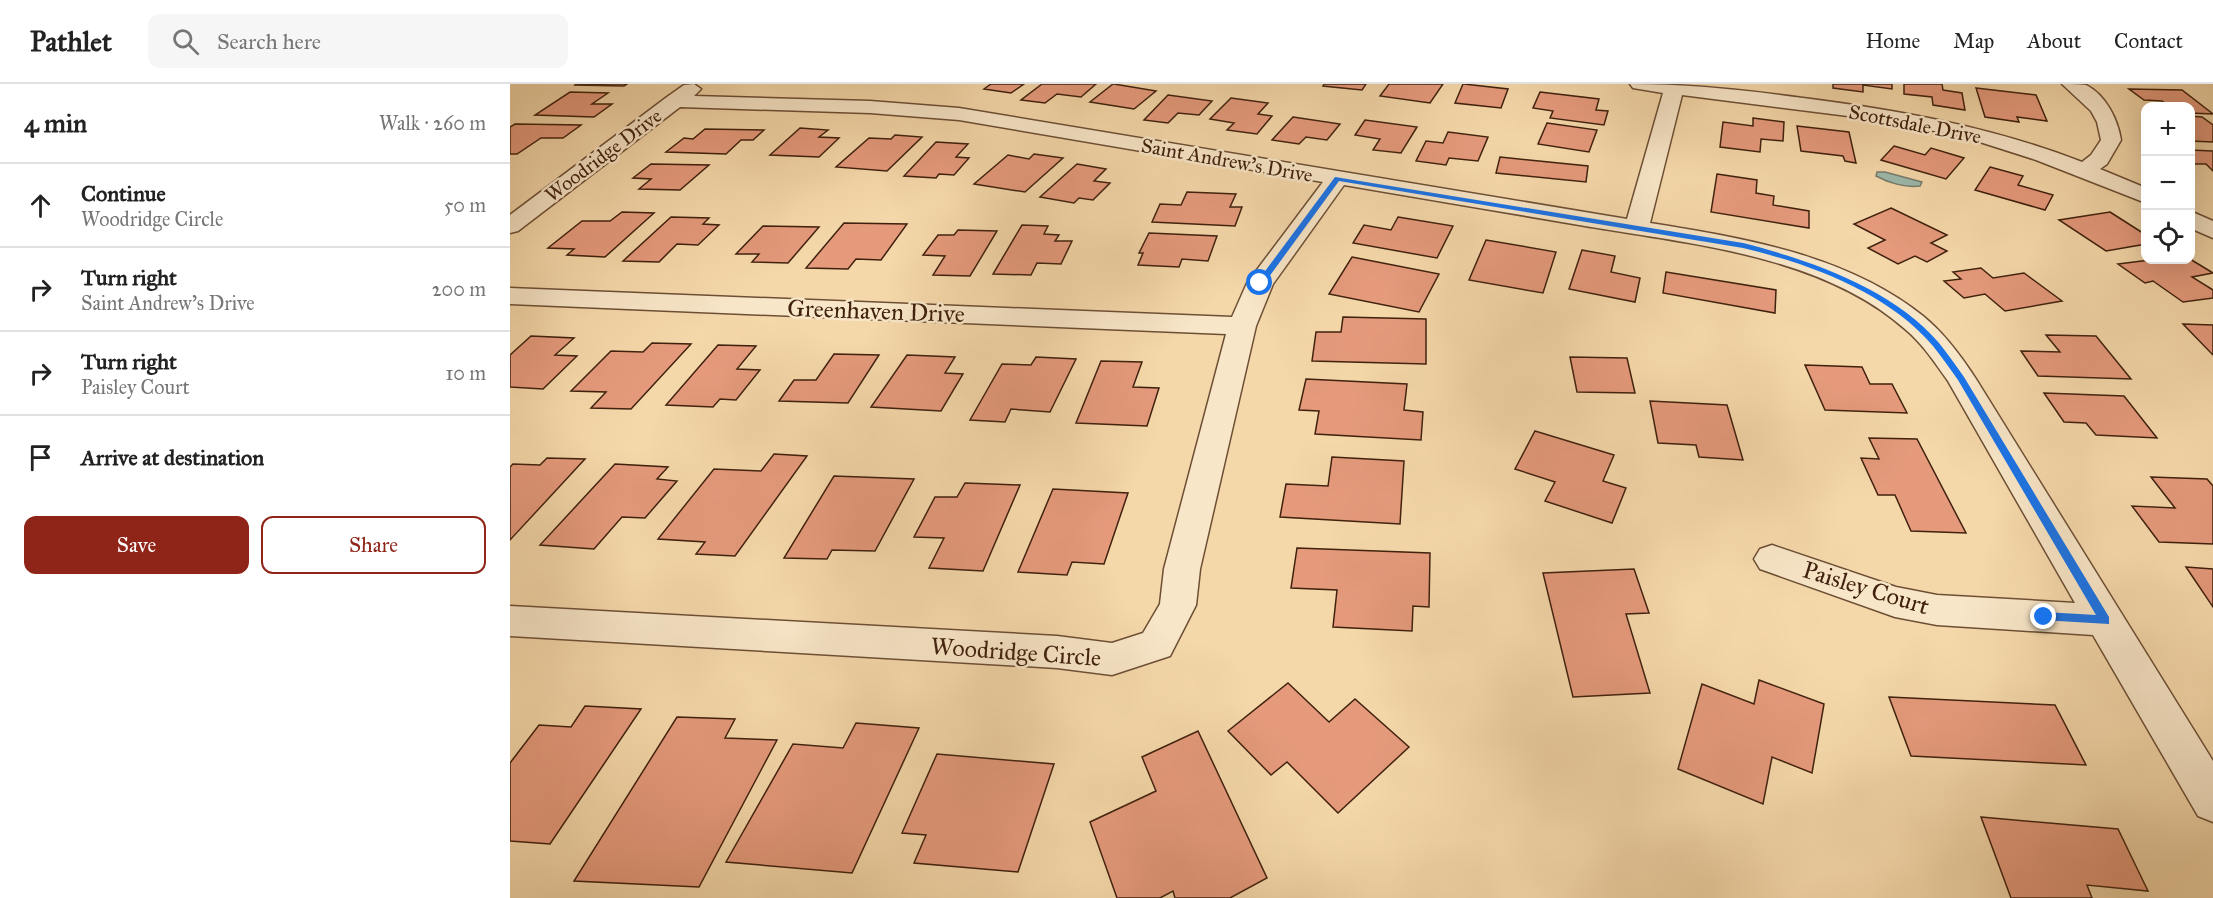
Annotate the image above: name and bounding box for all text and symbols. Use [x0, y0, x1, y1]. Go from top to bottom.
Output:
search box [148, 14, 568, 68]
text: Pathlet [30, 24, 112, 59]
icon: search [169, 25, 202, 58]
text: Search here [217, 28, 321, 55]
text: Home [1865, 28, 1920, 54]
text: Map [1953, 28, 1994, 54]
text: About [2027, 28, 2081, 54]
text: Contact [2114, 28, 2183, 54]
street label: Scottsdale Drive [1847, 99, 1983, 149]
map controls [2141, 102, 2195, 264]
button: + [2141, 102, 2195, 156]
street label: Woodridge Drive [540, 103, 667, 207]
text: 4 min [24, 107, 87, 139]
text: Walk · 260 m [379, 111, 486, 135]
street label: Saint Andrew's Drive [1139, 133, 1315, 187]
button: − [2141, 156, 2195, 210]
text: Continue [81, 180, 166, 207]
icon: ahead [24, 189, 57, 222]
text: 50 m [444, 193, 486, 217]
text: Woodridge Circle [81, 207, 223, 231]
button: locate [2141, 210, 2195, 264]
text: Turn right [81, 264, 177, 291]
route start [1246, 269, 1272, 295]
icon: right [24, 273, 57, 306]
text: 200 m [432, 277, 486, 301]
text: Saint Andrew's Drive [81, 291, 255, 315]
street label: Greenhaven Drive [787, 293, 965, 329]
text: Turn right [81, 348, 177, 375]
icon: right [24, 357, 57, 390]
text: 10 m [445, 361, 486, 385]
text: Paisley Court [81, 375, 190, 399]
icon: arrive [24, 441, 57, 474]
text: Arrive at destination [81, 444, 264, 471]
button: Save [24, 516, 249, 574]
button: Share [261, 516, 486, 574]
street label: Paisley Court [1799, 555, 1933, 622]
route end [2030, 603, 2056, 629]
street label: Woodridge Circle [930, 631, 1102, 673]

